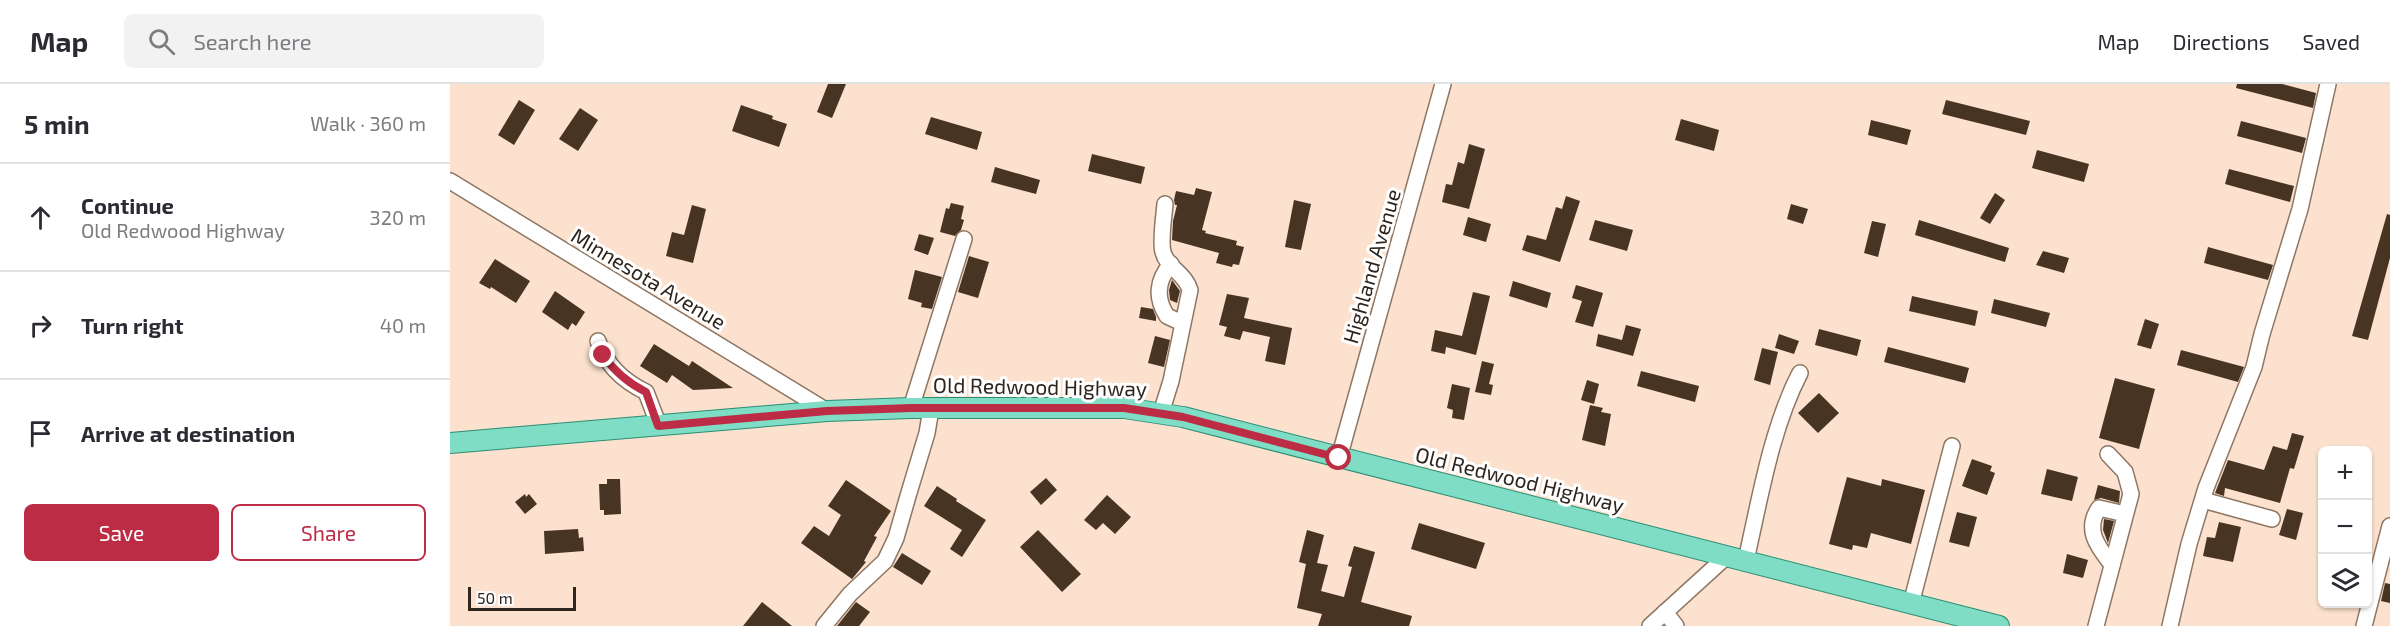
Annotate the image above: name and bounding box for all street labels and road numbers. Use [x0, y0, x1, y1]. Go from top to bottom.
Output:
street label: Highland Avenue [1337, 186, 1405, 346]
street label: Minnesota Avenue [567, 222, 731, 334]
street label: Old Redwood Highway [933, 372, 1147, 400]
street label: Old Redwood Highway [1413, 441, 1627, 517]

